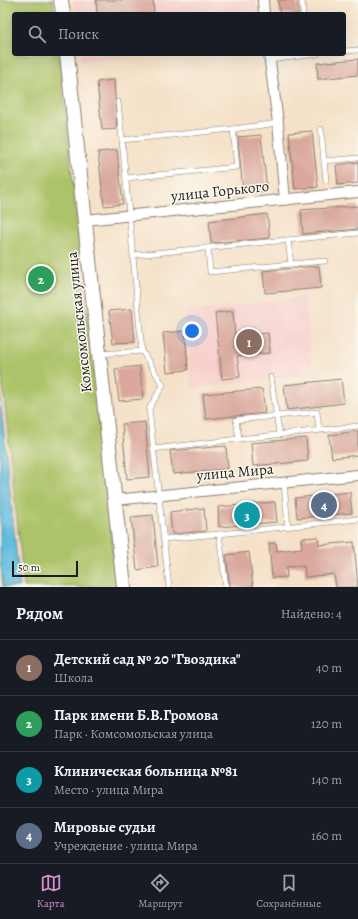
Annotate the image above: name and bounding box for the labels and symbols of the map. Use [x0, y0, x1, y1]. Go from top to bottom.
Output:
street label: улица Горького [169, 176, 270, 206]
street label: Комсомольская улица [62, 250, 96, 394]
pin: 2 [28, 264, 54, 294]
your location [182, 321, 202, 341]
pin: 1 [236, 327, 262, 357]
street label: улица Мира [195, 459, 275, 485]
pin: 4 [311, 490, 337, 520]
pin: 3 [234, 500, 260, 530]
scale bar [12, 559, 78, 578]

